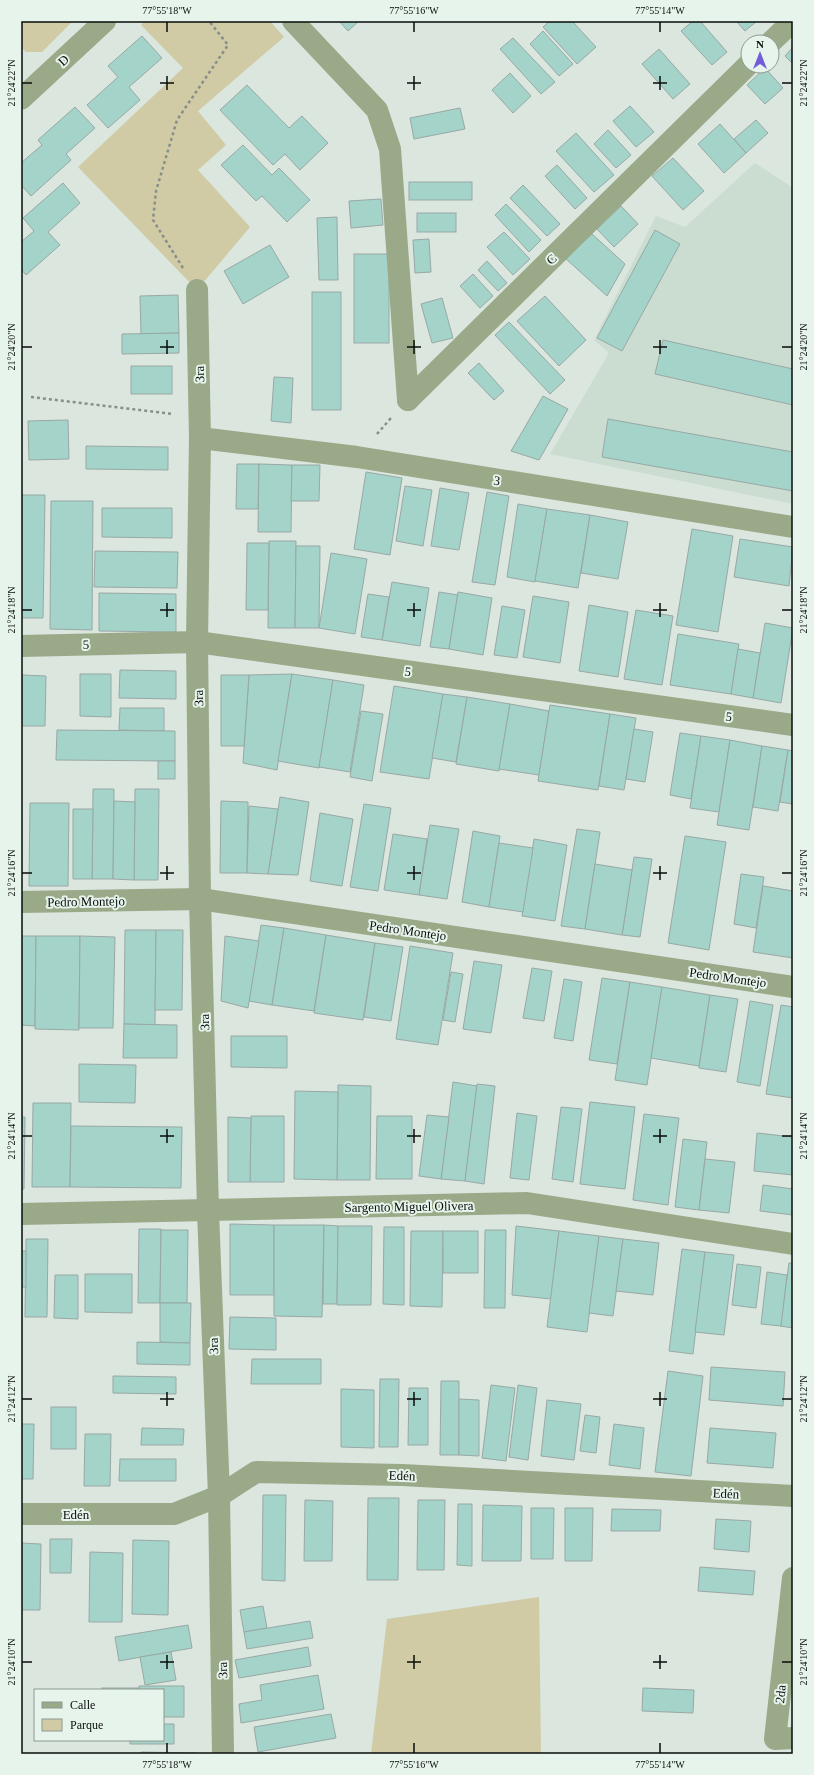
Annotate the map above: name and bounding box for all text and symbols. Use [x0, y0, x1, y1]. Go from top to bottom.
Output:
text: 77°55'18"W [142, 5, 192, 16]
text: 77°55'16"W [389, 5, 439, 16]
text: 77°55'14"W [635, 5, 685, 16]
north arrow [740, 34, 780, 74]
text: N [756, 38, 764, 50]
street label: D [55, 52, 72, 69]
text: 21°24'22"N [6, 59, 17, 107]
text: 21°24'22"N [798, 59, 809, 107]
street label: C [543, 251, 560, 268]
text: 21°24'20"N [6, 323, 17, 371]
text: 21°24'20"N [798, 323, 809, 371]
street label: 3ra [192, 365, 207, 382]
street label: 3 [493, 473, 501, 488]
text: 21°24'18"N [6, 586, 17, 634]
text: 21°24'18"N [798, 586, 809, 634]
street label: 5 [83, 637, 89, 652]
street label: 5 [404, 664, 412, 679]
street label: 3ra [191, 689, 206, 706]
street label: 5 [725, 709, 733, 724]
text: 21°24'16"N [6, 849, 17, 897]
text: 21°24'16"N [798, 849, 809, 897]
street label: Pedro Montejo [47, 893, 125, 910]
street label: Pedro Montejo [368, 918, 447, 943]
street label: Pedro Montejo [688, 965, 767, 990]
street label: 3ra [197, 1013, 212, 1030]
text: 21°24'14"N [6, 1112, 17, 1160]
text: 21°24'14"N [798, 1112, 809, 1160]
street label: Sargento Miguel Olivera [344, 1198, 474, 1215]
street label: 3ra [206, 1337, 221, 1355]
text: 21°24'12"N [6, 1375, 17, 1423]
text: 21°24'12"N [798, 1375, 809, 1423]
street label: Edén [388, 1468, 416, 1483]
street label: Edén [712, 1485, 740, 1502]
street label: Edén [63, 1507, 90, 1522]
text: 21°24'10"N [6, 1638, 17, 1686]
text: 21°24'10"N [798, 1638, 809, 1686]
street label: 3ra [215, 1661, 230, 1678]
street label: 2da [772, 1684, 789, 1704]
legend [34, 1689, 164, 1741]
text: Calle [70, 1698, 95, 1712]
text: Parque [70, 1718, 103, 1732]
text: 77°55'18"W [142, 1759, 192, 1770]
text: 77°55'16"W [389, 1759, 439, 1770]
text: 77°55'14"W [635, 1759, 685, 1770]

